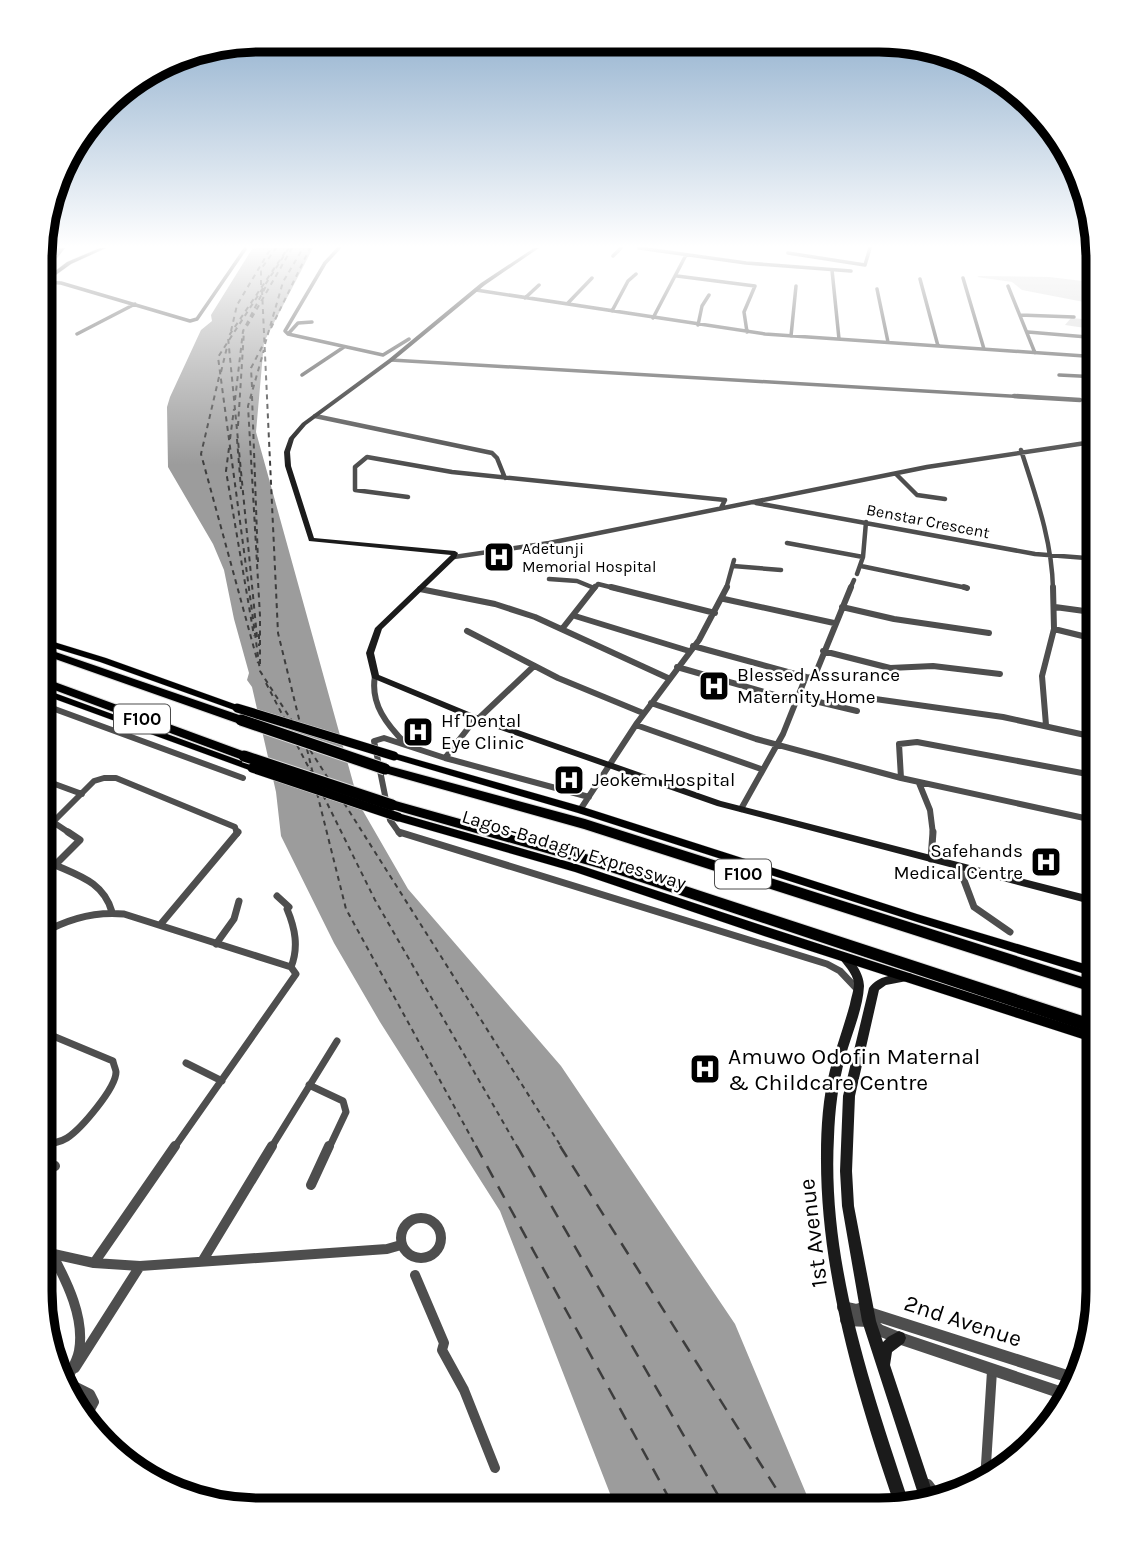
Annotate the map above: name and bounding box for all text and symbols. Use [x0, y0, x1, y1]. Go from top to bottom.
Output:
street label: Benstar Crescent [865, 500, 991, 542]
place label: Adetunji Memorial Hospital [522, 539, 656, 576]
hospital icon: Adetunji Memorial Hospital [482, 540, 516, 574]
place label: Blessed Assurance Maternity Home [737, 664, 900, 708]
hospital icon: Blessed Assurance Maternity Home [697, 669, 731, 703]
road number: F100 [114, 704, 170, 734]
place label: Hf Dental Eye Clinic [441, 710, 524, 754]
hospital icon: Hf Dental Eye Clinic [401, 715, 435, 749]
hospital icon: Jeokem Hospital [552, 763, 586, 797]
place label: Jeokem Hospital [592, 769, 735, 791]
street label: Lagos-Badagry Expressway [459, 805, 689, 895]
place label: Safehands Medical Centre [893, 840, 1023, 884]
hospital icon: Safehands Medical Centre [1029, 845, 1063, 879]
road number: F100 [715, 860, 771, 888]
place label: Amuwo Odofin Maternal & Childcare Centre [728, 1043, 980, 1096]
hospital icon: Amuwo Odofin Maternal & Childcare Centre [688, 1052, 722, 1086]
street label: 1st Avenue [793, 1177, 833, 1289]
street label: 2nd Avenue [901, 1289, 1025, 1353]

